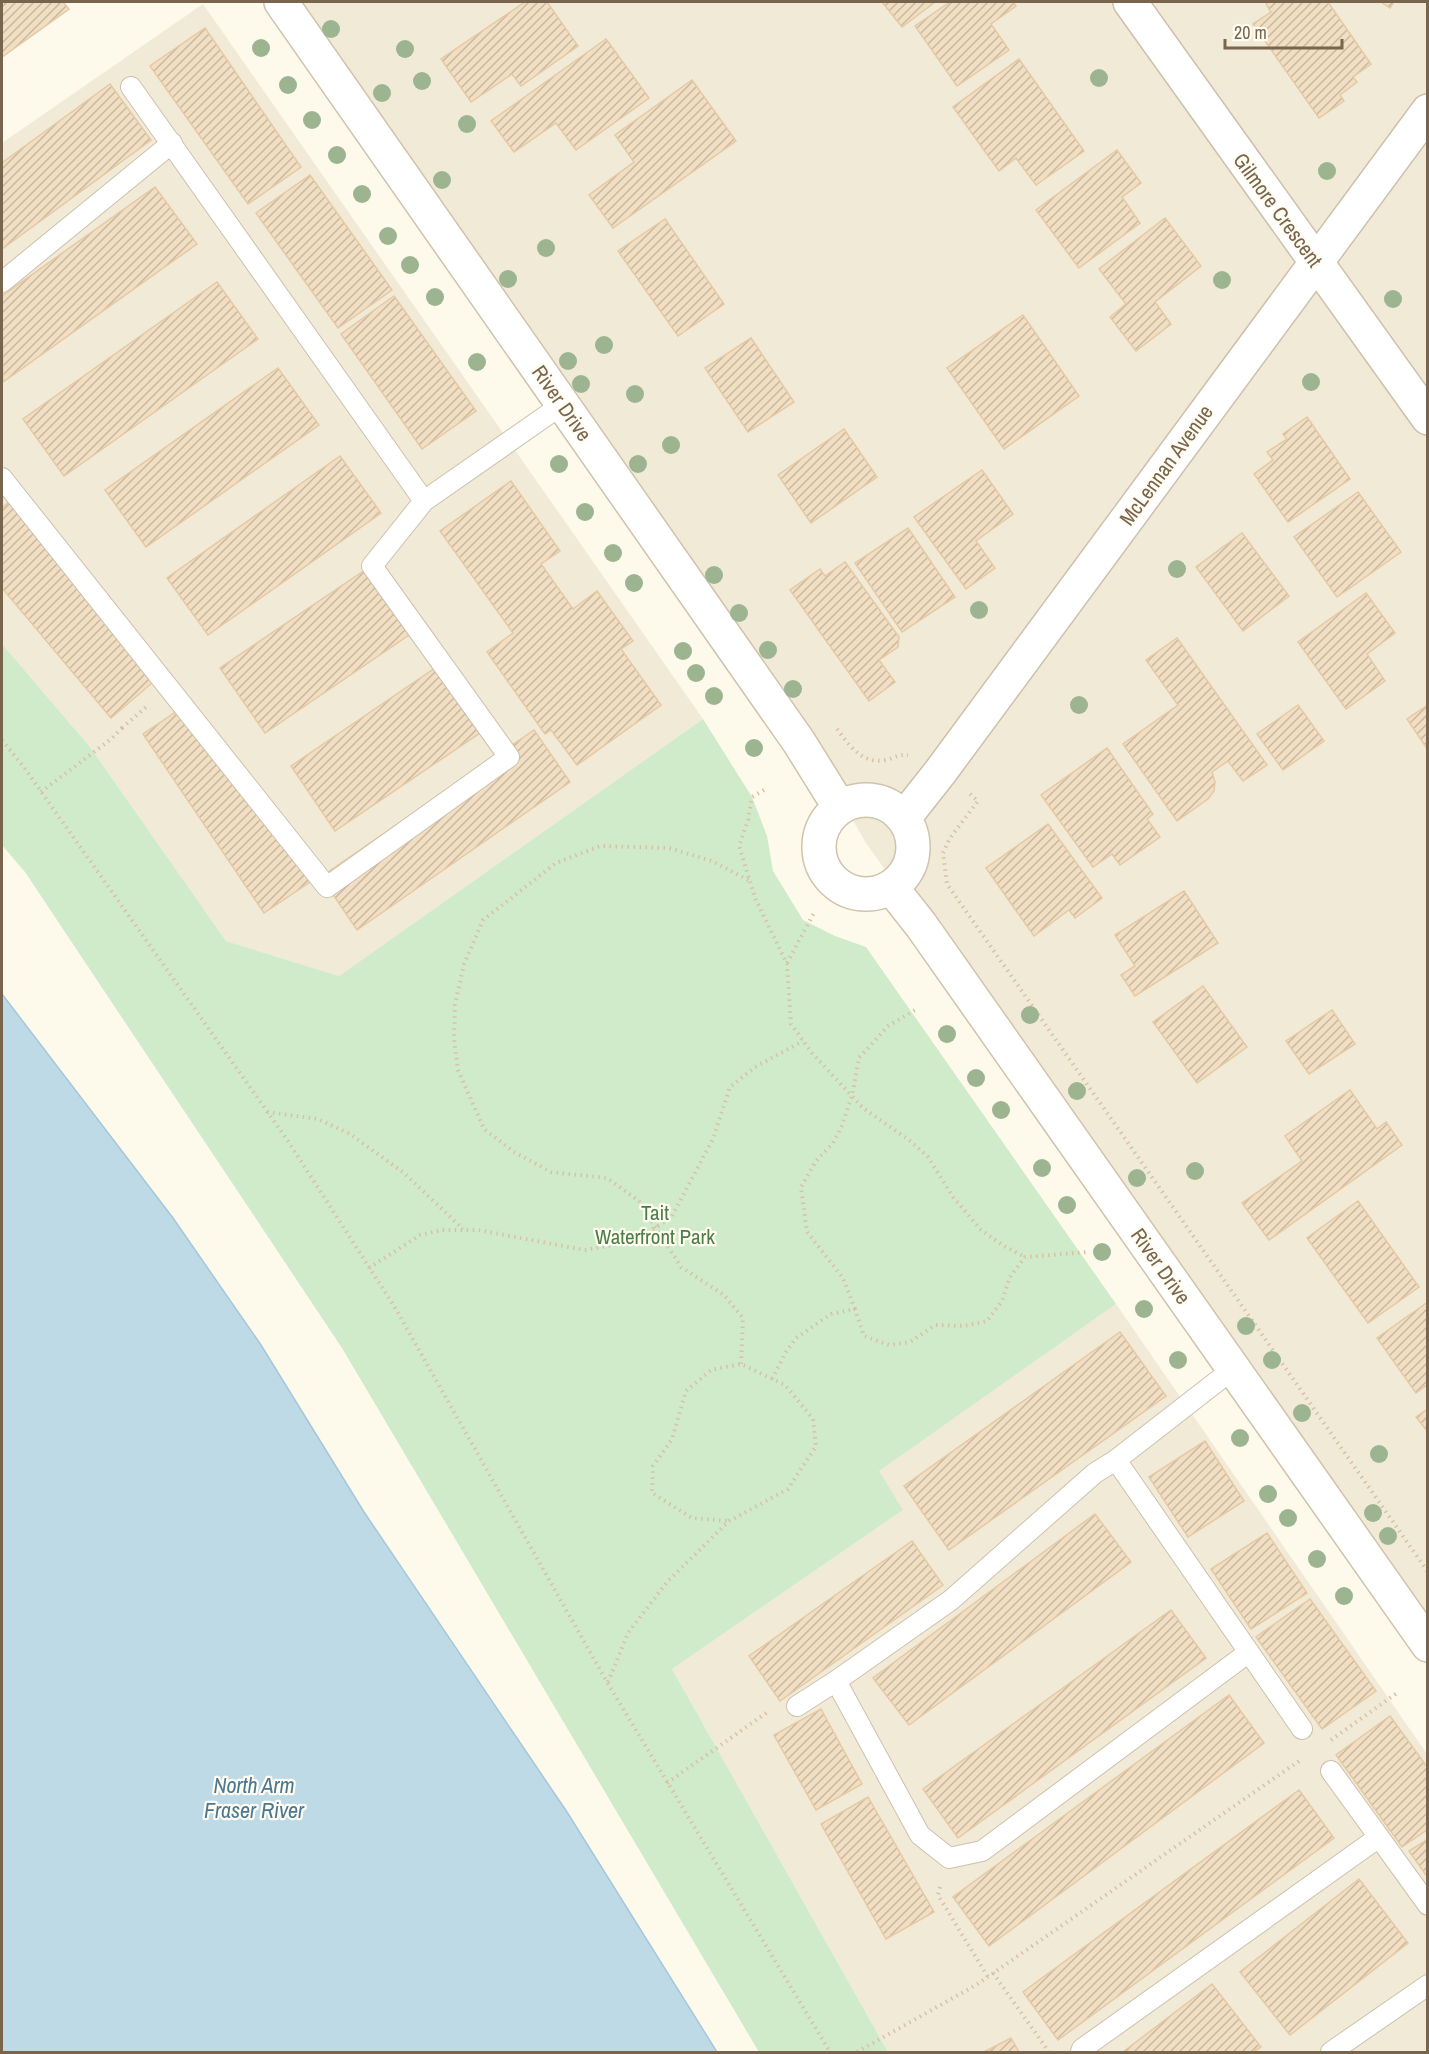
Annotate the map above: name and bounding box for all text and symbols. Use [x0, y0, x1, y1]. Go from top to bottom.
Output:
scale bar [1225, 12, 1342, 50]
text: 20 m [1234, 20, 1267, 45]
street label: Gilmore Crescent [1227, 147, 1330, 273]
street label: River Drive [525, 359, 599, 447]
street label: McLennan Avenue [1112, 399, 1220, 531]
park label: Tait Waterfront Park [595, 1198, 715, 1251]
street label: River Drive [1124, 1222, 1198, 1310]
water label: North Arm Fraser River [204, 1770, 305, 1825]

